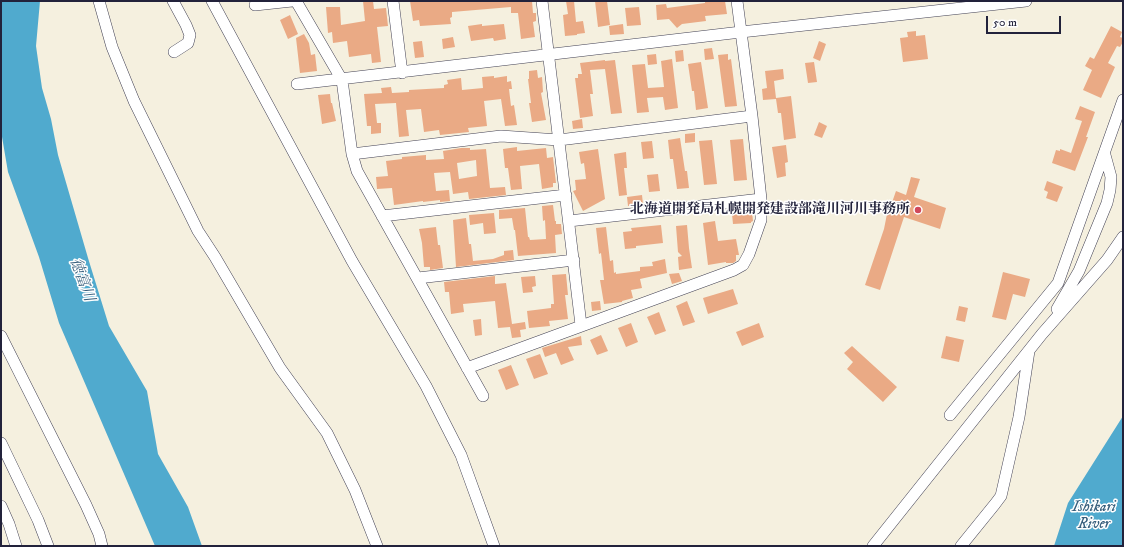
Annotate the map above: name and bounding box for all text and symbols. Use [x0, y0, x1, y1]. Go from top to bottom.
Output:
scale bar [988, 8, 1063, 34]
text: 50 m [993, 15, 1017, 30]
place label: 北海道開発局札幌開発建設部滝川河川事務所 [630, 202, 910, 218]
marker: 北海道開発局札幌開発建設部滝川河川事務所 [913, 205, 923, 215]
water label: 徳富川 [65, 256, 97, 304]
water label: Ishikari River [1072, 499, 1116, 534]

